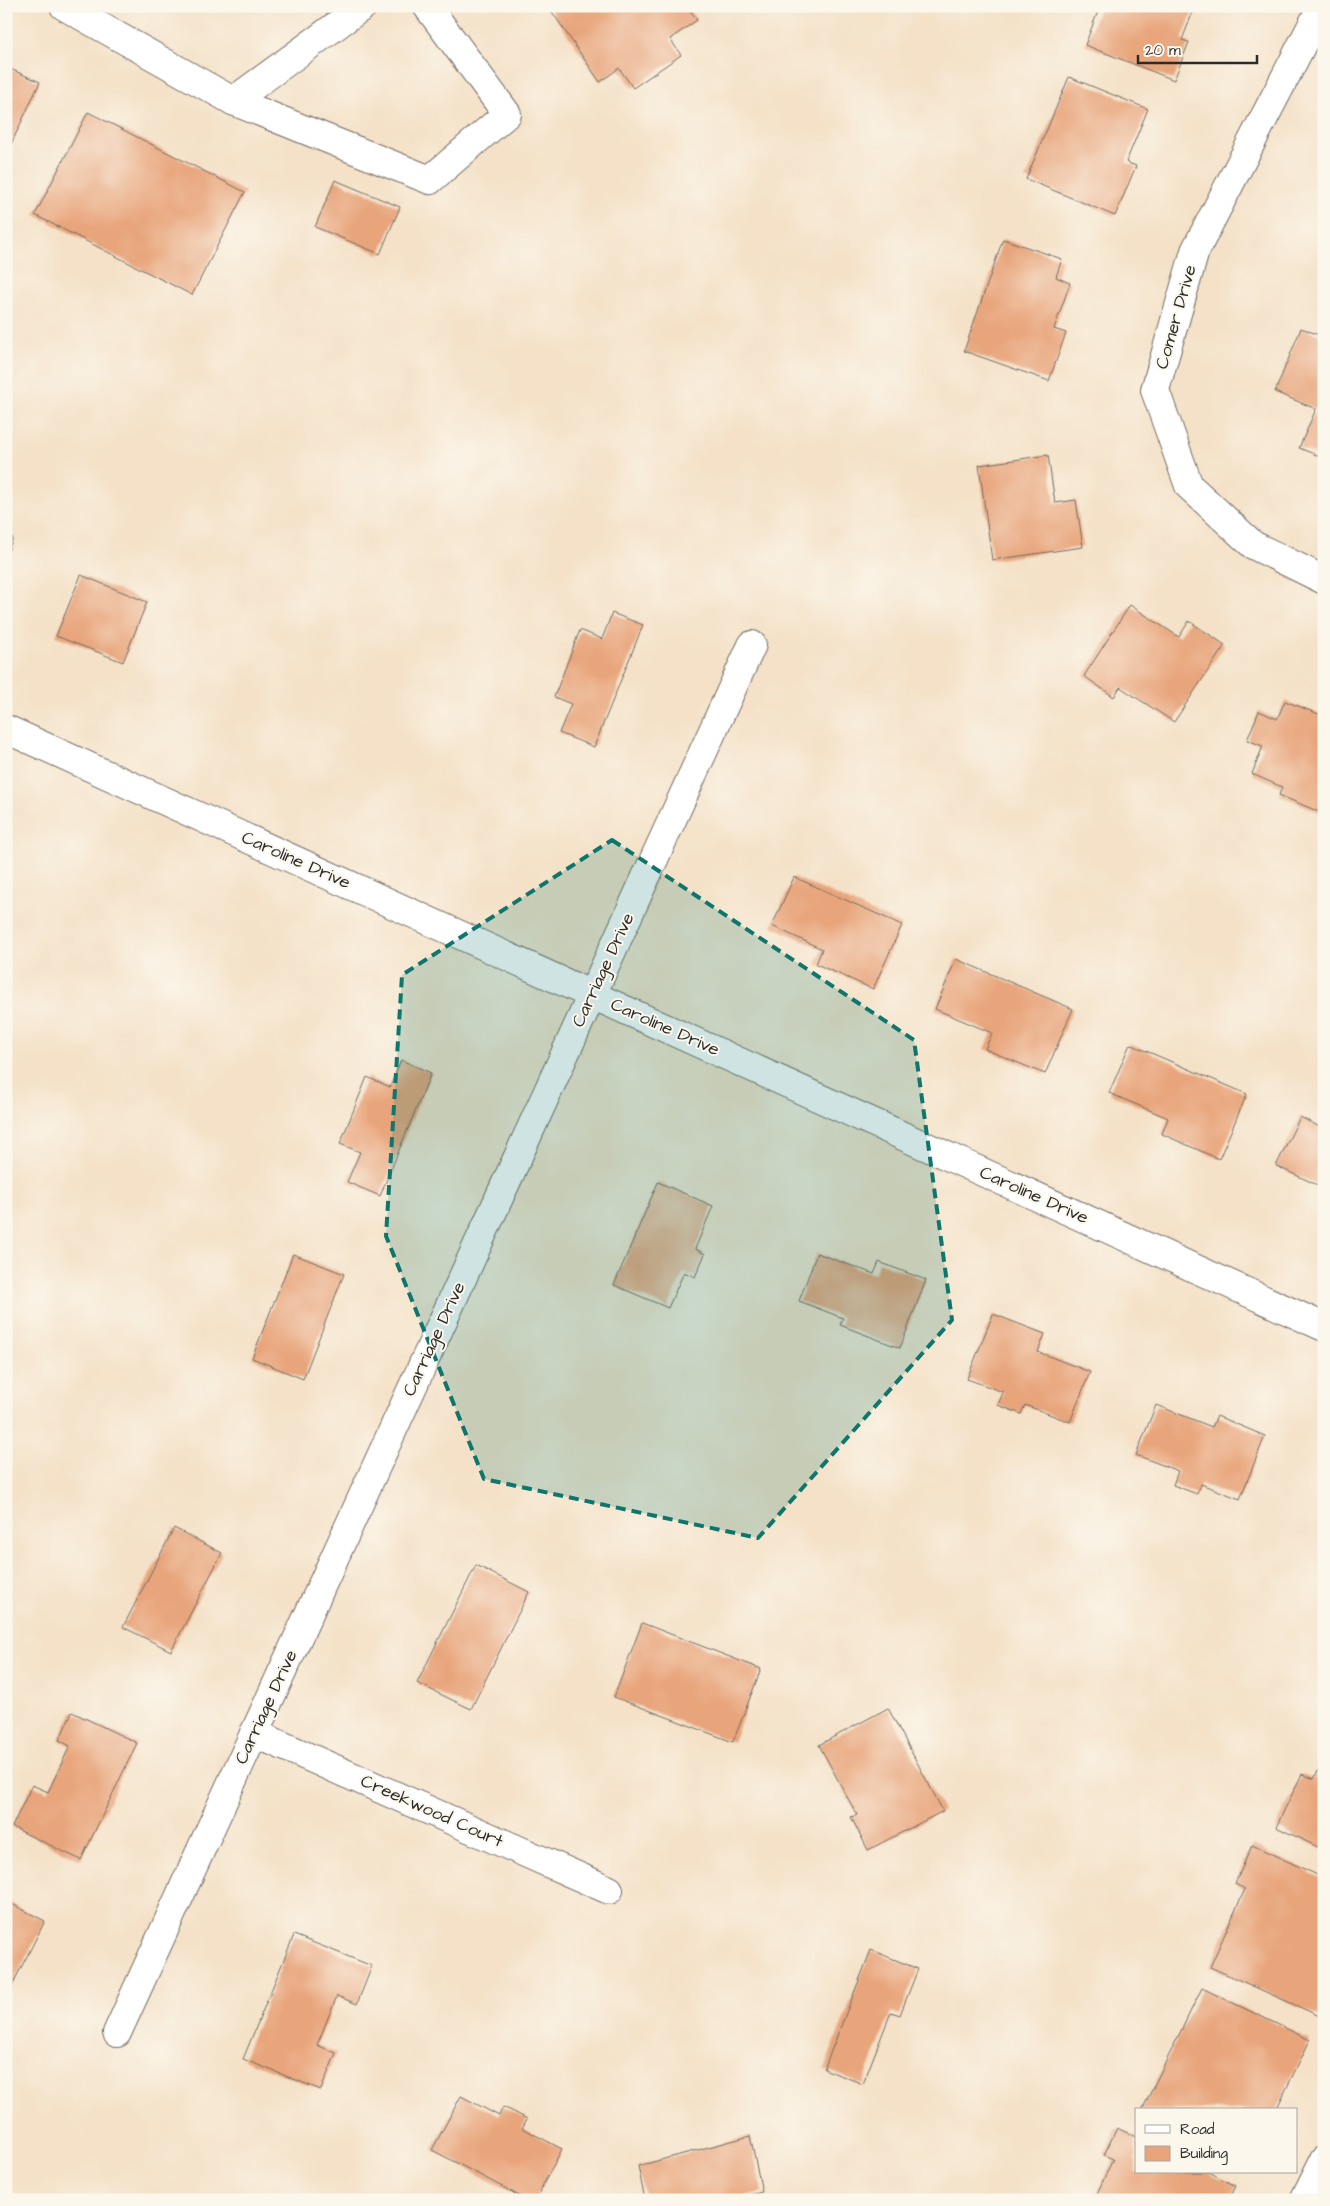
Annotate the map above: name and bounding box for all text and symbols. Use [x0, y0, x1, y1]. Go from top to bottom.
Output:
scale bar [1138, 32, 1256, 64]
text: 20 m [1145, 40, 1181, 61]
street label: Comer Drive [1149, 262, 1203, 372]
street label: Caroline Drive [238, 825, 355, 895]
street label: Carriage Drive [566, 909, 641, 1032]
street label: Caroline Drive [607, 992, 724, 1062]
street label: Caroline Drive [976, 1160, 1093, 1230]
street label: Carriage Drive [397, 1278, 472, 1401]
street label: Carriage Drive [229, 1646, 304, 1769]
street label: Creekwood Court [357, 1768, 508, 1854]
legend [1135, 2108, 1298, 2174]
text: Road [1180, 2119, 1215, 2140]
text: Building [1180, 2143, 1228, 2165]

